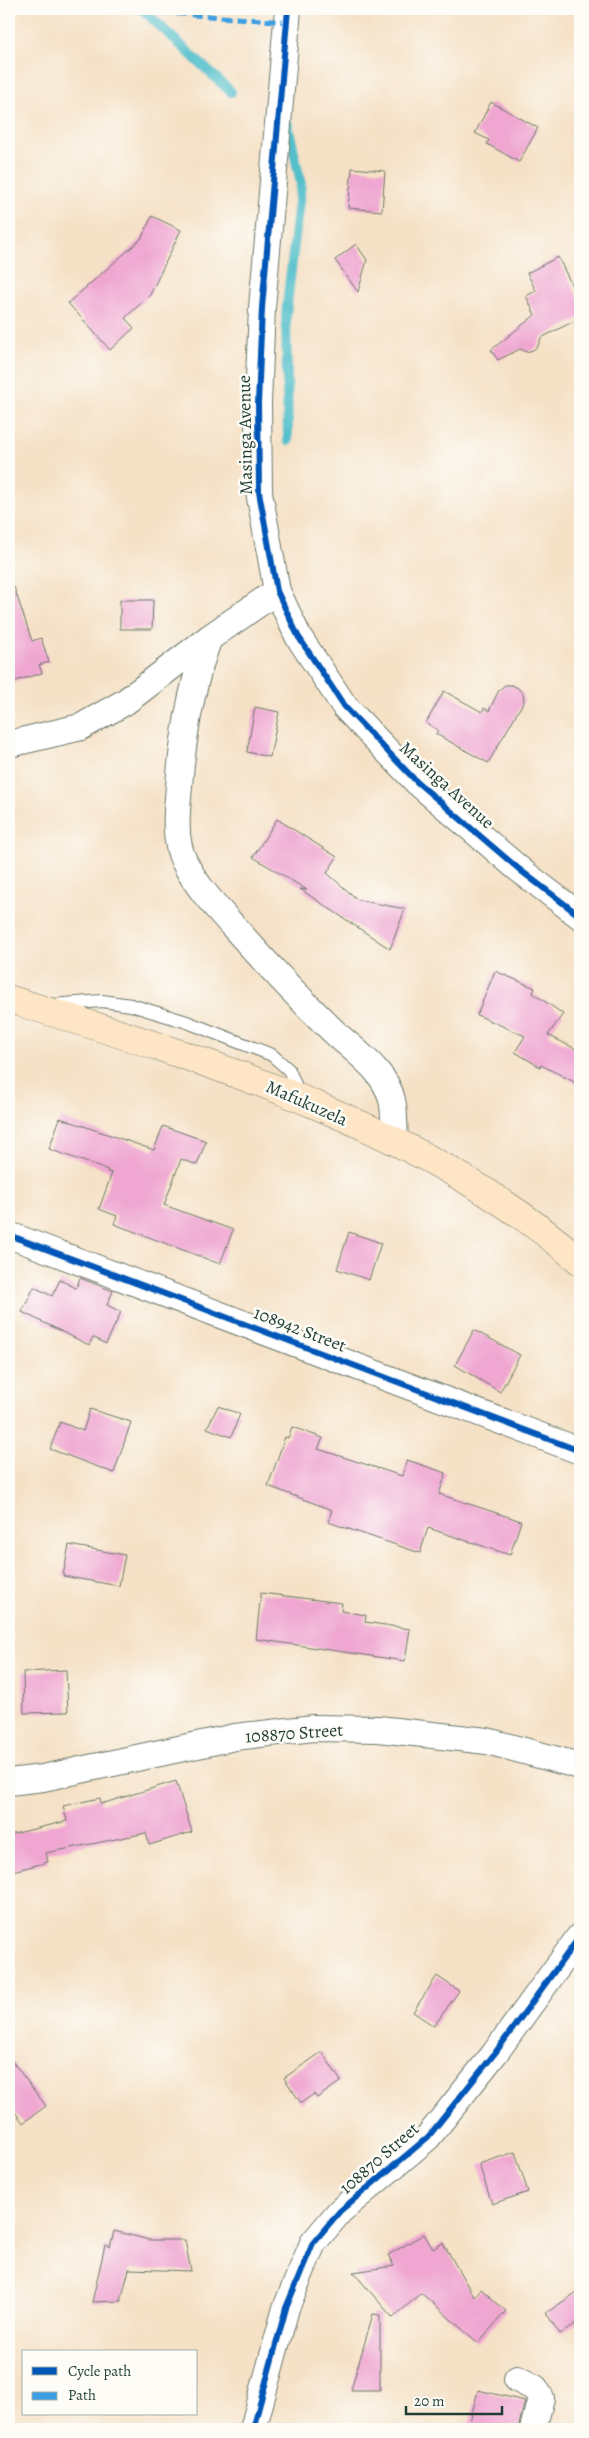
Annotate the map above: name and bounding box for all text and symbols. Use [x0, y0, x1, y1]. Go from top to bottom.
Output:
street label: Masinga Avenue [232, 375, 258, 495]
street label: Masinga Avenue [394, 736, 500, 834]
street label: Mafukuzela [262, 1074, 352, 1132]
street label: 108942 Street [250, 1300, 350, 1358]
street label: 108870 Street [244, 1718, 344, 1748]
street label: 108870 Street [334, 2117, 424, 2199]
legend [22, 2350, 198, 2416]
text: Cycle path [68, 2361, 131, 2381]
scale bar [406, 2383, 503, 2415]
text: Path [68, 2385, 96, 2405]
text: 20 m [414, 2391, 445, 2411]

